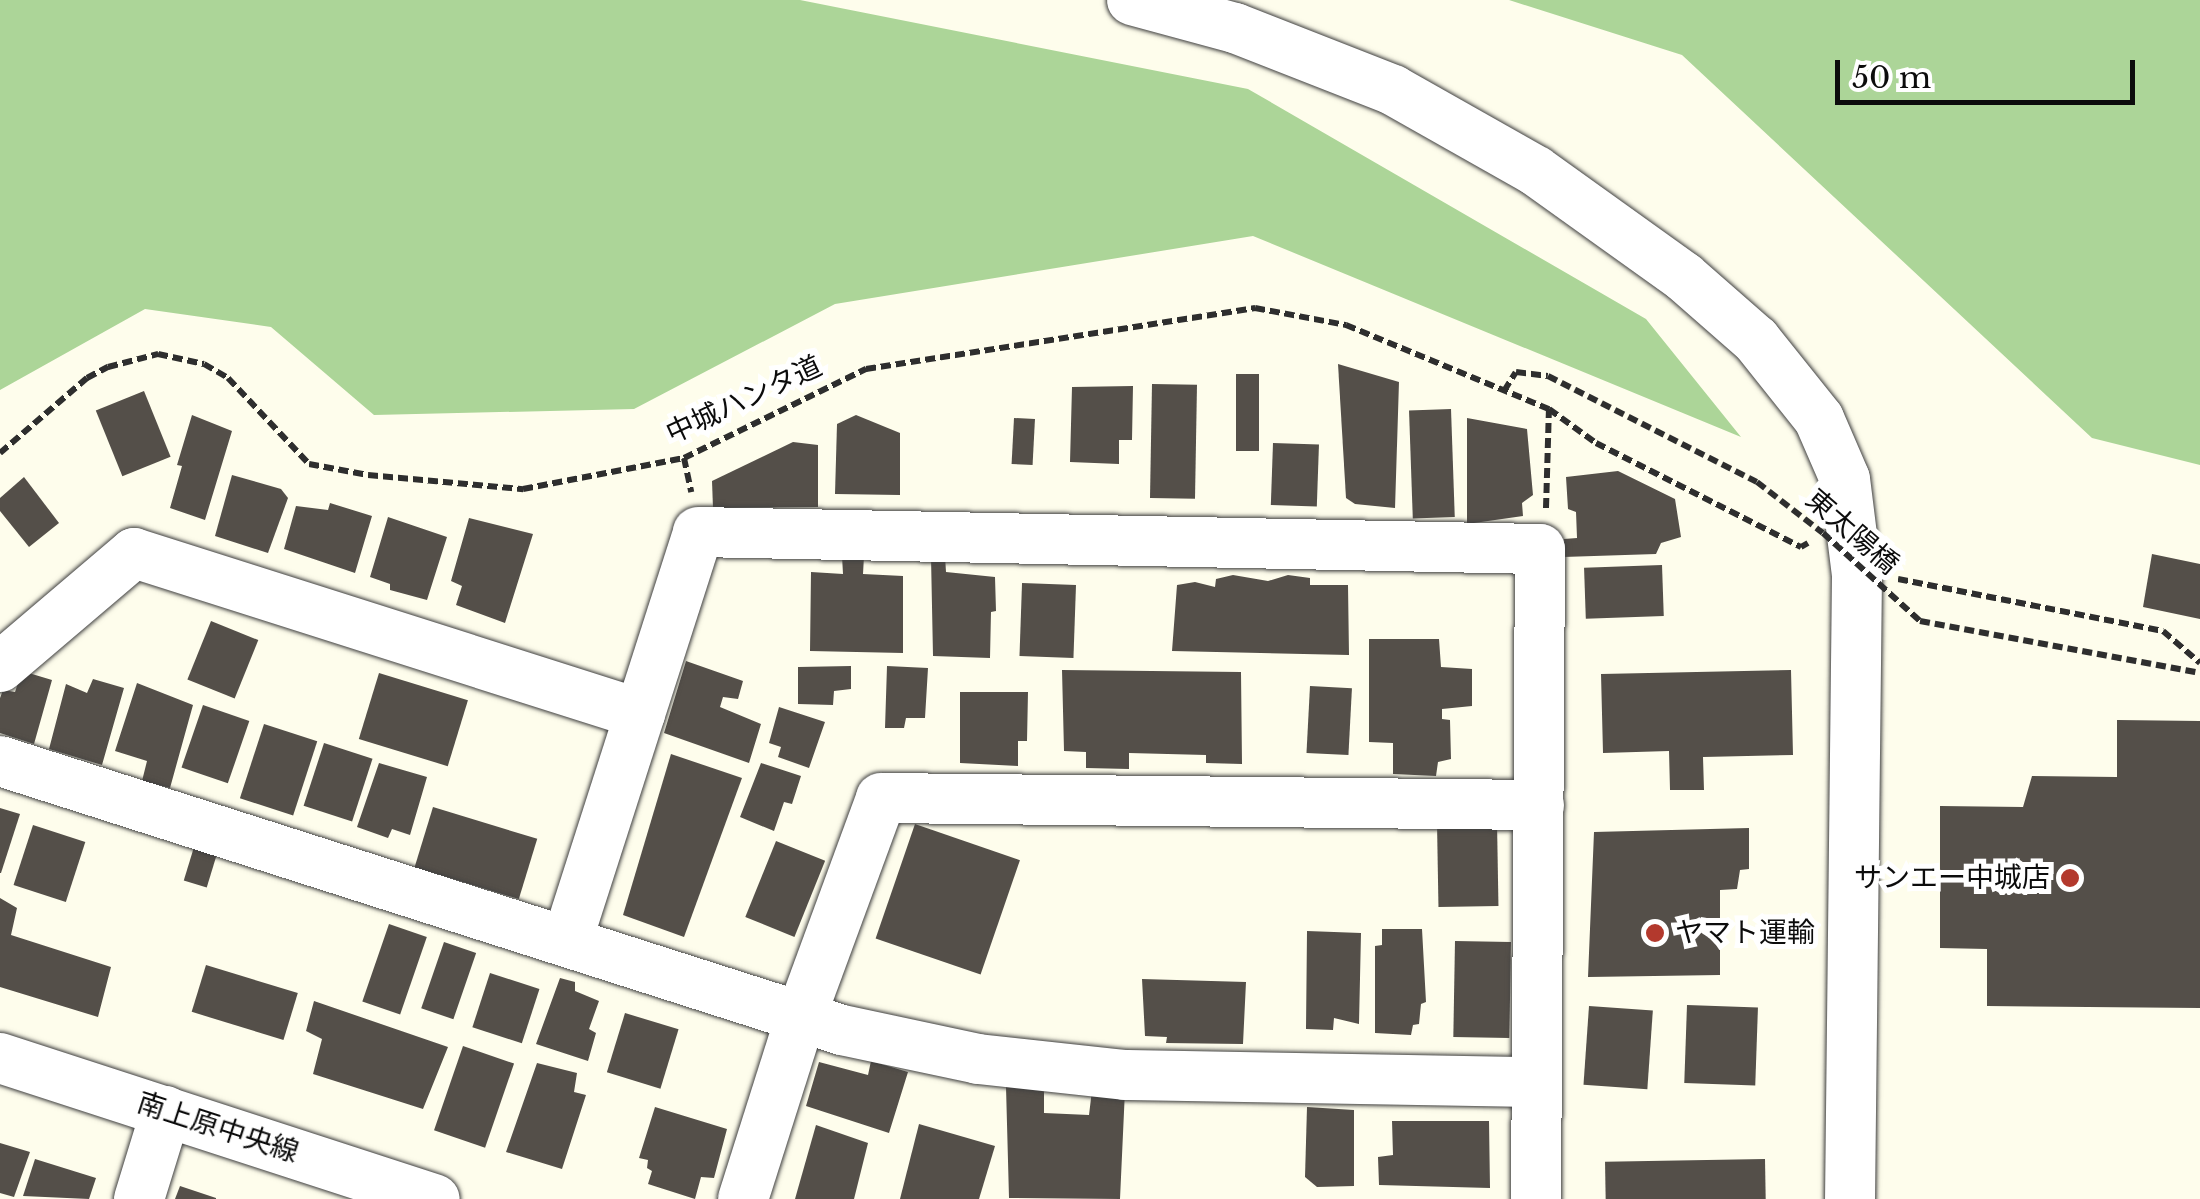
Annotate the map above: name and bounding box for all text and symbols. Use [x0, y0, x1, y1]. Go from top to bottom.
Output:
scale bar [1840, 40, 2140, 102]
text: 50 m [1852, 59, 1931, 96]
street label: 中城ハンタ道 [661, 349, 827, 451]
street label: 東太陽橋 [1799, 483, 1905, 581]
place label: サンエー中城店 [1854, 861, 2050, 895]
marker: サンエー中城店 [2059, 867, 2081, 889]
place label: ヤマト運輸 [1675, 916, 1815, 950]
marker: ヤマト運輸 [1644, 922, 1666, 944]
street label: 南上原中央線 [133, 1086, 303, 1170]

